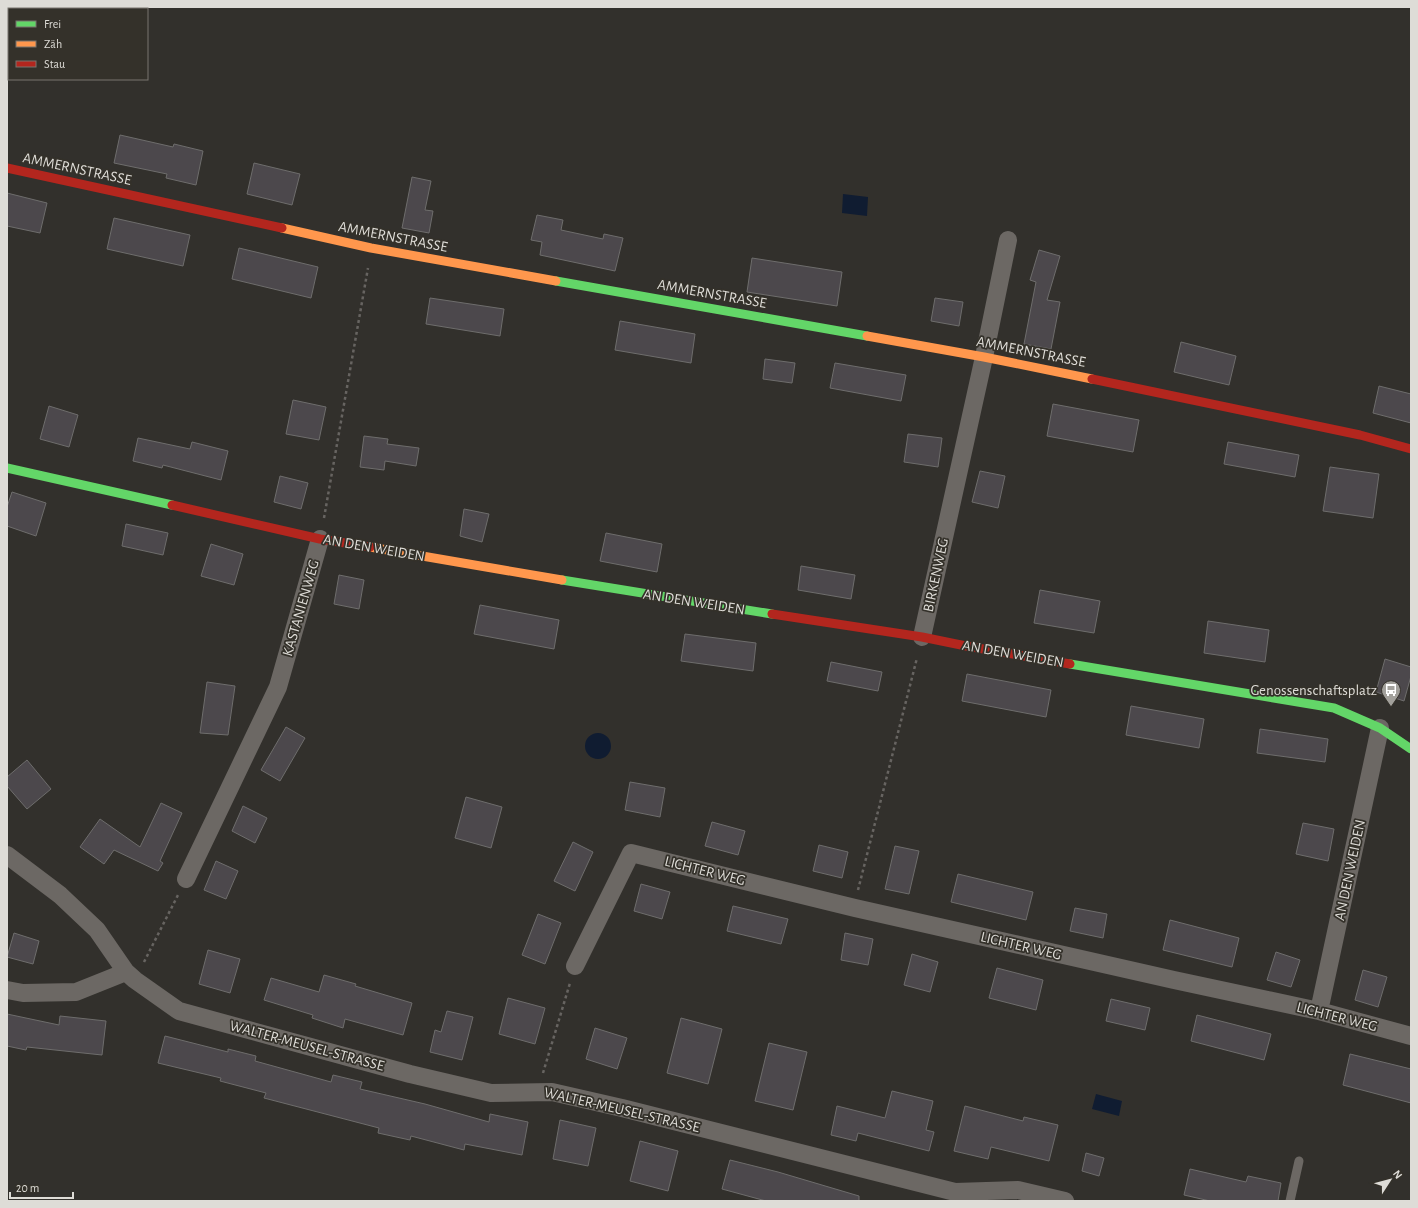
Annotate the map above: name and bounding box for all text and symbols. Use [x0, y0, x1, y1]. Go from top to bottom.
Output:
legend [8, 8, 148, 80]
text: Frei [44, 18, 61, 30]
text: Zäh [44, 38, 62, 50]
text: Stau [44, 58, 65, 70]
street label: AMMERNSTRASSE [21, 150, 133, 188]
street label: AMMERNSTRASSE [337, 219, 449, 255]
street label: AMMERNSTRASSE [656, 277, 768, 311]
street label: AMMERNSTRASSE [975, 334, 1087, 370]
street label: AN DEN WEIDEN [322, 532, 426, 564]
street label: BIRKENWEG [921, 537, 951, 613]
street label: KASTANIENWEG [280, 558, 322, 658]
street label: AN DEN WEIDEN [642, 587, 746, 617]
street label: AN DEN WEIDEN [961, 638, 1065, 670]
bus stop icon: Genossenschaftsplatz [1380, 679, 1402, 707]
place label: Genossenschaftsplatz [1250, 683, 1377, 698]
street label: AN DEN WEIDEN [1332, 818, 1368, 922]
street label: LICHTER WEG [663, 854, 747, 888]
street label: LICHTER WEG [979, 929, 1063, 963]
street label: LICHTER WEG [1295, 1000, 1379, 1034]
street label: WALTER-MEUSEL-STRASSE [228, 1018, 386, 1074]
street label: WALTER-MEUSEL-STRASSE [543, 1085, 701, 1135]
north arrow [1370, 1160, 1410, 1200]
text: N [1391, 1168, 1404, 1181]
scale bar [10, 1174, 73, 1200]
text: 20 m [16, 1182, 39, 1194]

